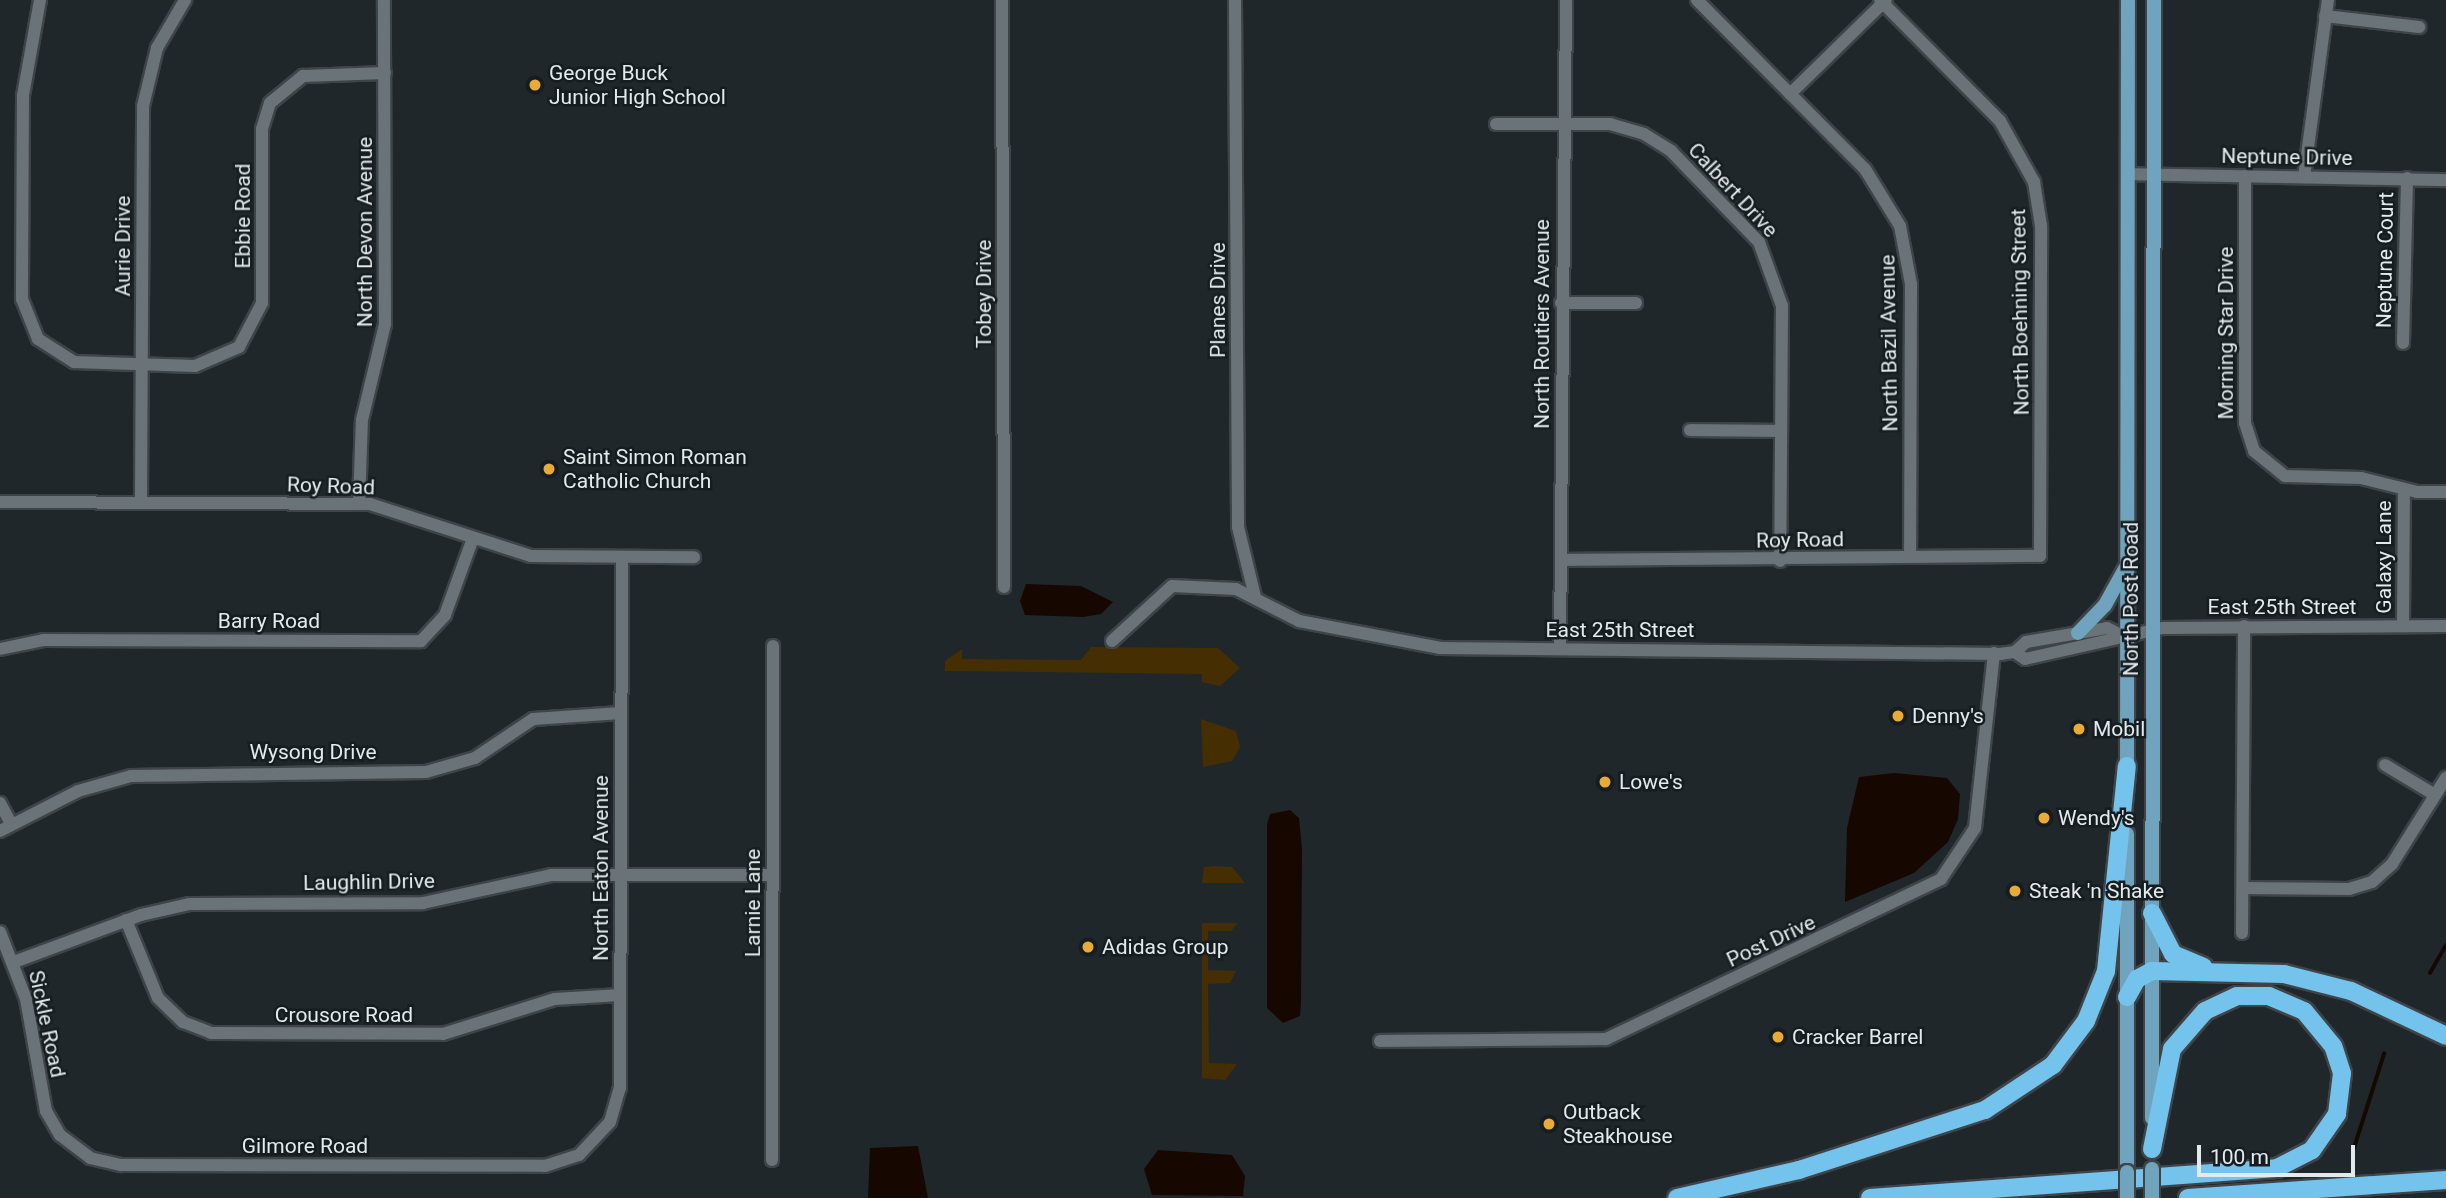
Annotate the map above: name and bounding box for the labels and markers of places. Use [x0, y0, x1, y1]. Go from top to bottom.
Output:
place label: George Buck Junior High School [549, 60, 726, 110]
marker: George Buck Junior High School [527, 77, 543, 93]
place label: Saint Simon Roman Catholic Church [563, 444, 747, 494]
marker: Saint Simon Roman Catholic Church [541, 461, 557, 477]
place label: Denny's [1912, 703, 1984, 729]
marker: Denny's [1890, 708, 1906, 724]
place label: Mobil [2093, 716, 2145, 742]
marker: Mobil [2071, 721, 2087, 737]
place label: Lowe's [1619, 769, 1683, 795]
marker: Lowe's [1597, 774, 1613, 790]
place label: Wendy's [2058, 805, 2135, 831]
marker: Wendy's [2036, 810, 2052, 826]
place label: Steak 'n Shake [2029, 878, 2164, 904]
marker: Steak 'n Shake [2007, 883, 2023, 899]
place label: Adidas Group [1102, 934, 1229, 960]
marker: Adidas Group [1080, 939, 1096, 955]
place label: Cracker Barrel [1792, 1024, 1923, 1050]
marker: Cracker Barrel [1770, 1029, 1786, 1045]
place label: Outback Steakhouse [1563, 1099, 1673, 1149]
marker: Outback Steakhouse [1541, 1116, 1557, 1132]

